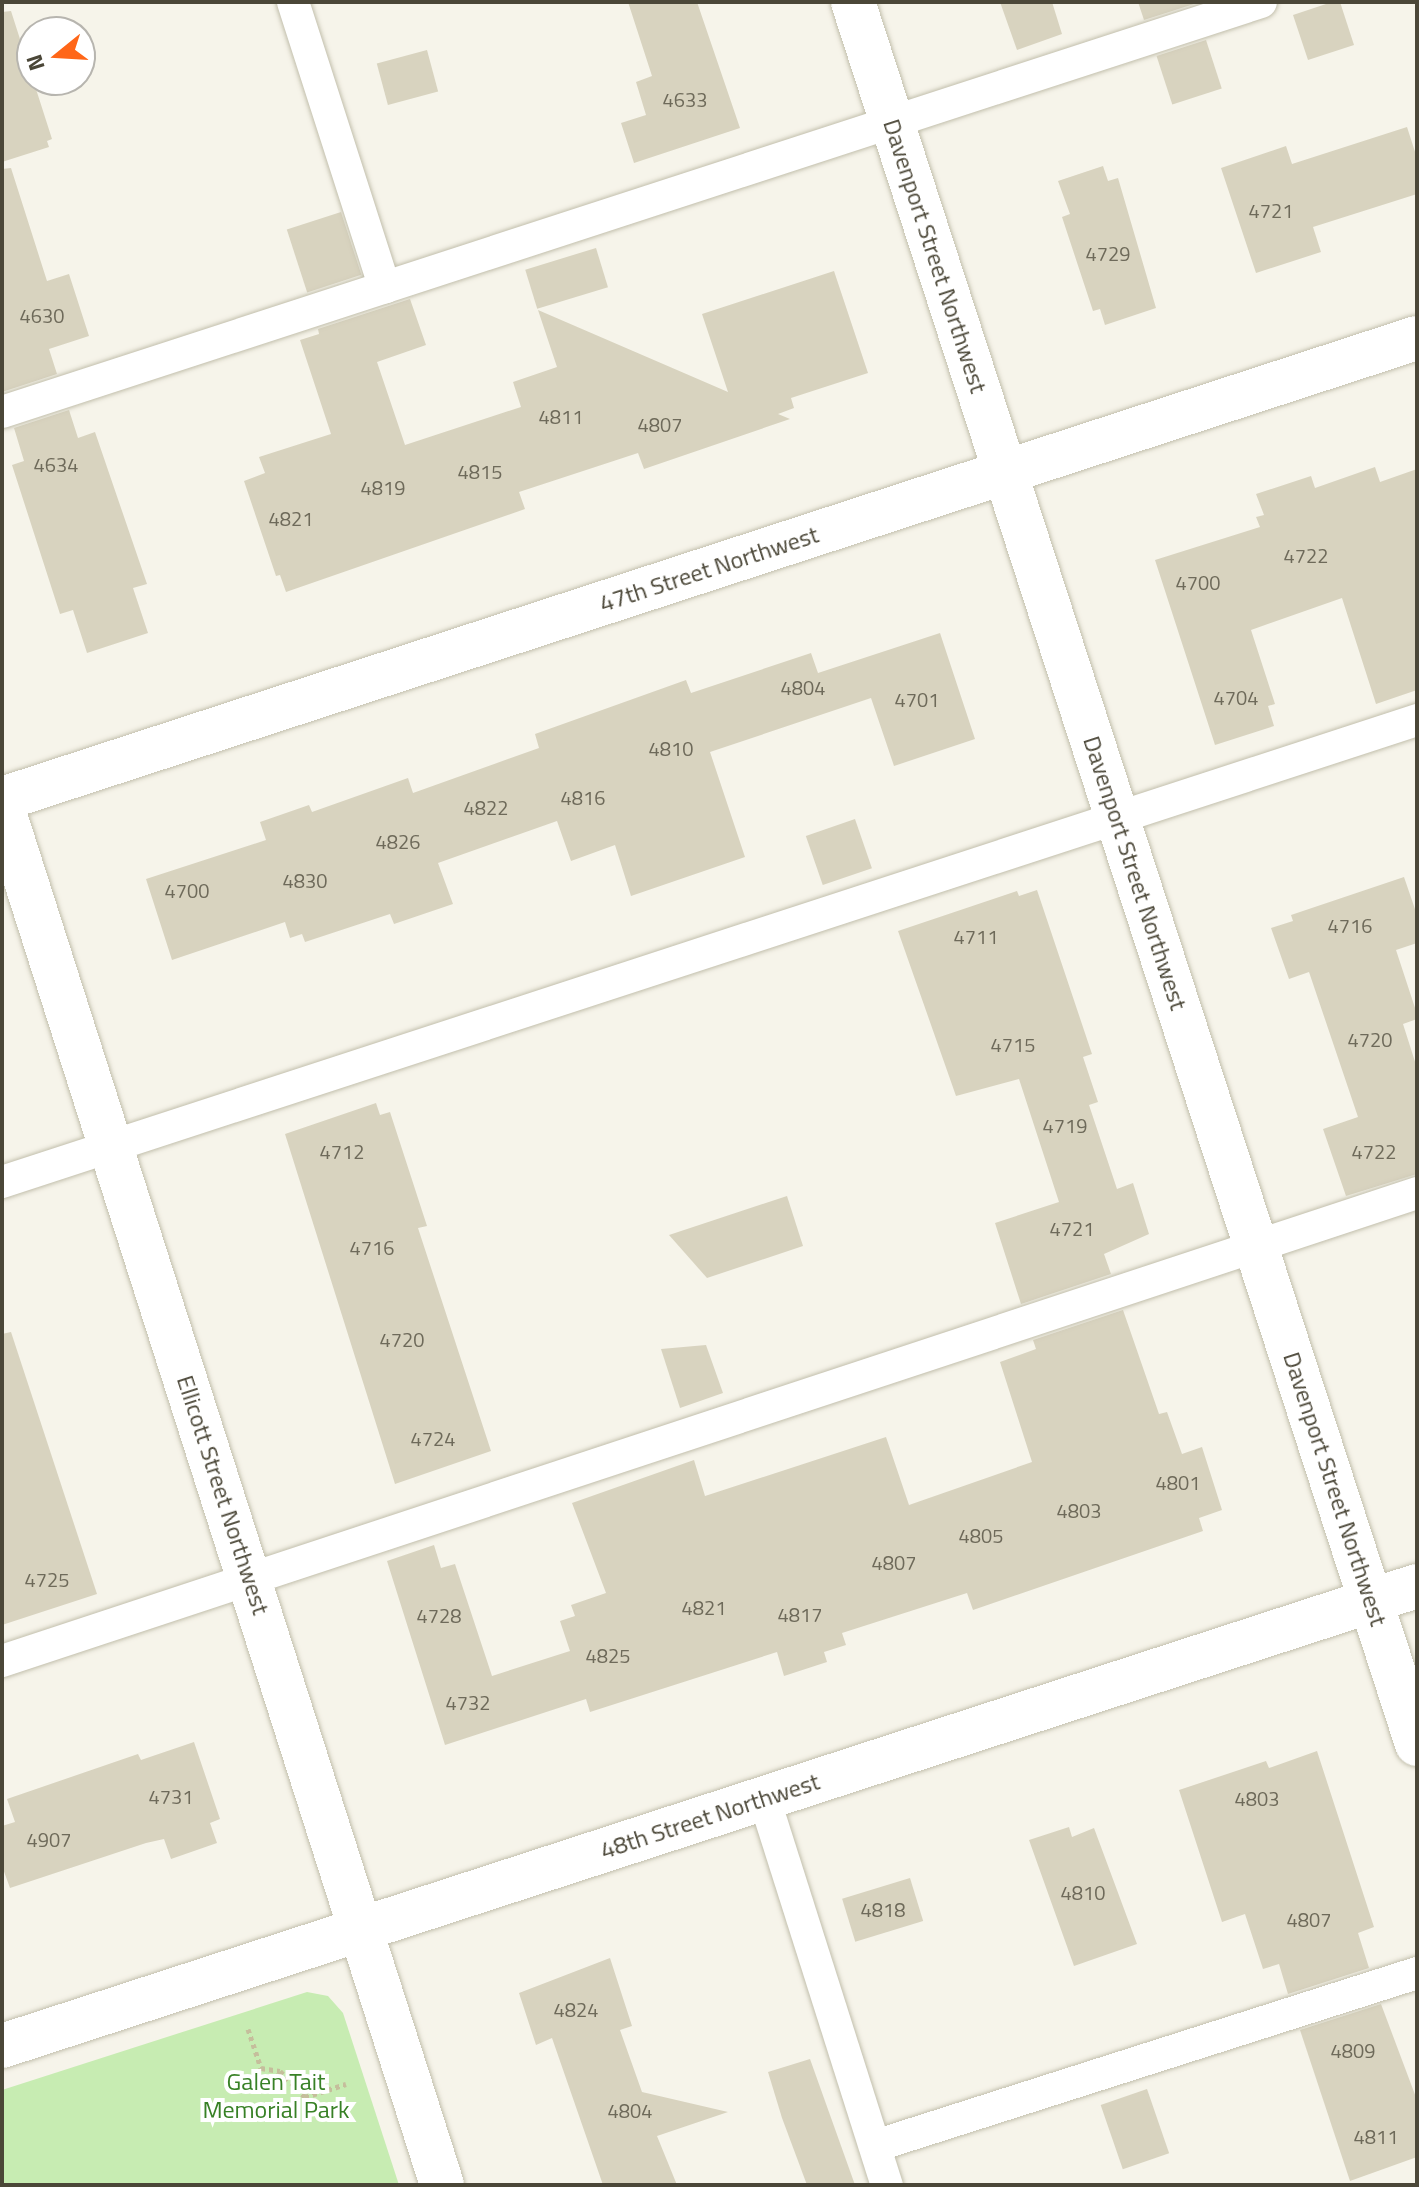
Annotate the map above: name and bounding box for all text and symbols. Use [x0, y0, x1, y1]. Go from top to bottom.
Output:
north arrow [16, 16, 96, 96]
text: N [17, 50, 54, 75]
house number: 4633 [663, 87, 707, 111]
street label: Davenport Street Northwest [877, 115, 993, 397]
house number: 4721 [1249, 198, 1293, 222]
house number: 4729 [1086, 241, 1130, 265]
house number: 4630 [20, 303, 64, 327]
house number: 4811 [539, 404, 583, 428]
house number: 4807 [638, 412, 682, 436]
house number: 4634 [34, 452, 78, 476]
house number: 4815 [458, 459, 502, 483]
house number: 4819 [361, 475, 405, 499]
house number: 4821 [269, 506, 313, 530]
street label: 47th Street Northwest [596, 520, 822, 618]
house number: 4722 [1284, 543, 1328, 567]
house number: 4700 [1176, 570, 1220, 594]
house number: 4804 [781, 675, 825, 699]
house number: 4704 [1214, 685, 1258, 709]
house number: 4701 [895, 687, 939, 711]
street label: Davenport Street Northwest [1077, 732, 1193, 1014]
house number: 4810 [649, 736, 693, 760]
house number: 4816 [561, 785, 605, 809]
house number: 4822 [464, 795, 508, 819]
house number: 4826 [376, 829, 420, 853]
house number: 4830 [283, 868, 327, 892]
house number: 4700 [165, 878, 209, 902]
house number: 4716 [1328, 913, 1372, 937]
house number: 4711 [954, 924, 998, 948]
house number: 4720 [1348, 1027, 1392, 1051]
house number: 4715 [991, 1032, 1035, 1056]
house number: 4719 [1043, 1113, 1087, 1137]
house number: 4712 [320, 1139, 364, 1163]
house number: 4722 [1352, 1139, 1396, 1163]
house number: 4721 [1050, 1216, 1094, 1240]
house number: 4716 [350, 1235, 394, 1259]
house number: 4720 [380, 1327, 424, 1351]
street label: Davenport Street Northwest [1277, 1348, 1393, 1630]
street label: Ellicott Street Northwest [171, 1372, 275, 1618]
house number: 4724 [411, 1426, 455, 1450]
house number: 4801 [1156, 1470, 1200, 1494]
house number: 4803 [1057, 1498, 1101, 1522]
house number: 4805 [959, 1523, 1003, 1547]
house number: 4807 [872, 1550, 916, 1574]
house number: 4725 [25, 1567, 69, 1591]
house number: 4821 [682, 1595, 726, 1619]
house number: 4817 [778, 1602, 822, 1626]
house number: 4728 [417, 1603, 461, 1627]
house number: 4825 [586, 1643, 630, 1667]
house number: 4732 [446, 1690, 490, 1714]
street label: 48th Street Northwest [597, 1767, 823, 1865]
house number: 4731 [149, 1784, 193, 1808]
house number: 4803 [1235, 1786, 1279, 1810]
house number: 4907 [27, 1827, 71, 1851]
house number: 4810 [1061, 1880, 1105, 1904]
house number: 4818 [861, 1897, 905, 1921]
house number: 4807 [1287, 1907, 1331, 1931]
house number: 4824 [554, 1997, 598, 2021]
house number: 4809 [1331, 2038, 1375, 2062]
park label: Galen Tait Memorial Park [202, 2068, 350, 2124]
house number: 4804 [608, 2098, 652, 2122]
house number: 4811 [1354, 2124, 1398, 2148]

